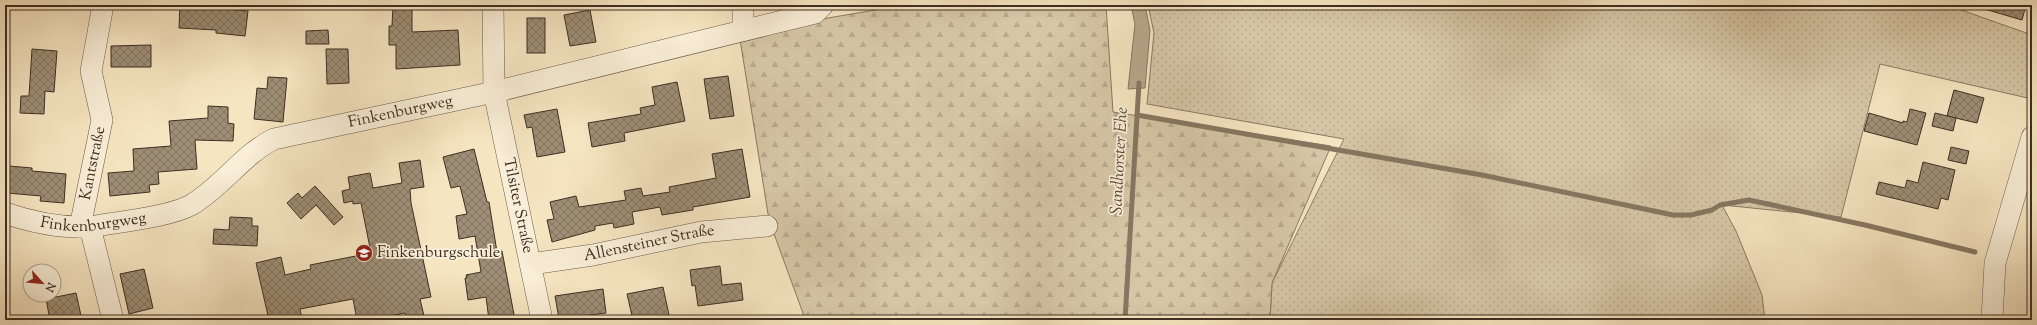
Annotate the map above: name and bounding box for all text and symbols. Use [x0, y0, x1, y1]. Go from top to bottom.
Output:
street label: Finkenburgweg [346, 90, 455, 134]
water label: Sandhorster Ehe [1105, 106, 1135, 215]
street label: Kantstraße [74, 124, 112, 202]
street label: Tilsiter Straße [497, 156, 539, 255]
street label: Finkenburgweg [38, 207, 148, 239]
street label: Allensteiner Straße [582, 219, 715, 268]
place label: Finkenburgschule [377, 242, 500, 265]
school or university icon: Finkenburgschule [354, 243, 374, 263]
north arrow [22, 263, 62, 303]
text: N [41, 279, 60, 295]

